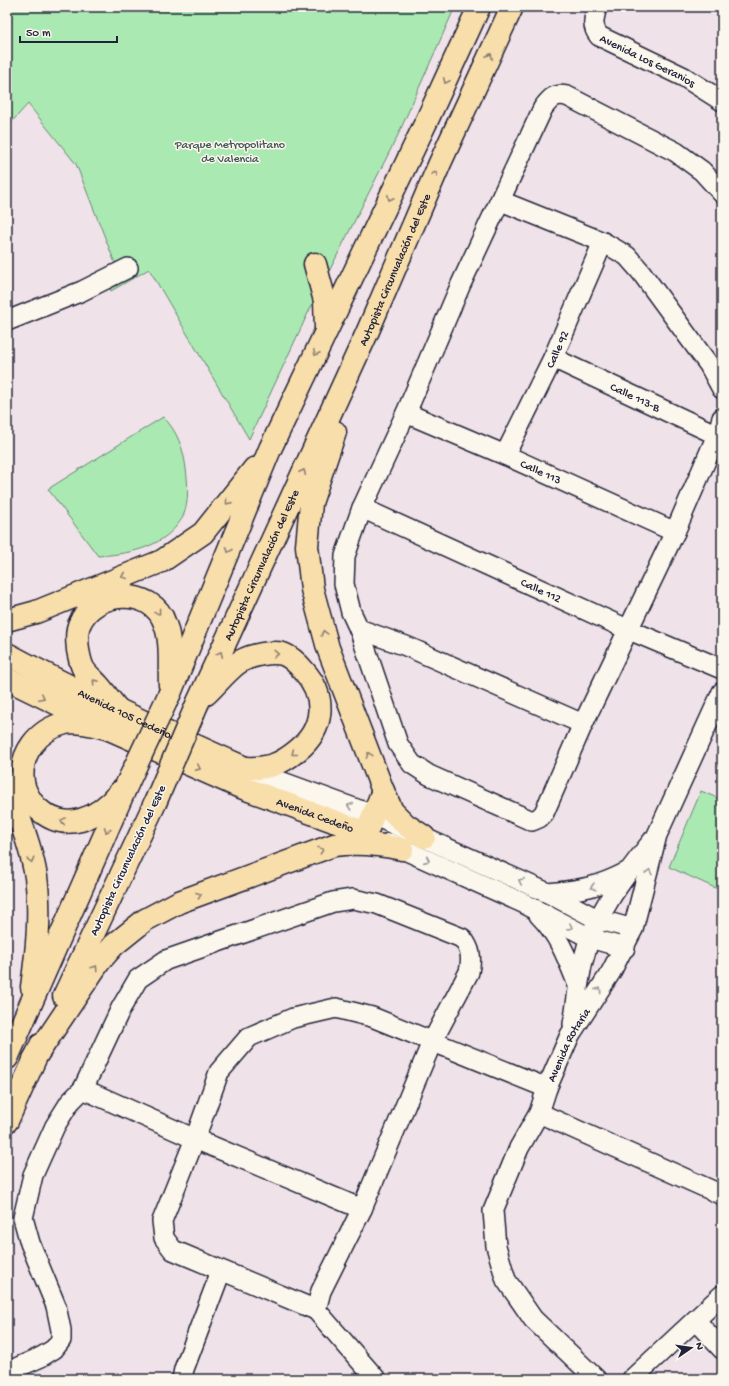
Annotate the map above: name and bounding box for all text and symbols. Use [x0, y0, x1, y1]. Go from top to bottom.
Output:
scale bar [20, 18, 117, 44]
text: 50 m [26, 27, 51, 41]
street label: Avenida Los Geranios [597, 32, 698, 92]
one-way arrow [485, 52, 493, 60]
one-way arrow [442, 77, 450, 84]
park label: Parque Metropolitano de Valencia [174, 139, 285, 167]
one-way arrow [431, 170, 439, 177]
street label: Autopista Circunvalación del Este [357, 191, 435, 349]
one-way arrow [387, 194, 395, 201]
street label: Calle 92 [544, 329, 573, 371]
one-way arrow [313, 349, 321, 357]
street label: Calle 113-B [607, 381, 662, 417]
street label: Calle 113 [517, 458, 563, 488]
one-way arrow [298, 468, 306, 476]
street label: Autopista Circunvalación del Este [222, 487, 304, 643]
one-way arrow [226, 497, 233, 504]
one-way arrow [225, 547, 233, 554]
one-way arrow [121, 571, 129, 579]
street label: Calle 112 [518, 576, 563, 607]
one-way arrow [153, 607, 160, 614]
one-way arrow [320, 629, 329, 636]
one-way arrow [215, 650, 223, 658]
one-way arrow [273, 650, 279, 658]
one-way arrow [93, 679, 100, 687]
street label: Avenida 105 Cedeño [75, 687, 173, 743]
one-way arrow [37, 692, 45, 699]
one-way arrow [292, 748, 299, 755]
one-way arrow [365, 751, 373, 758]
one-way arrow [194, 764, 201, 772]
street label: Autopista Circunvalación del Este [88, 783, 170, 938]
street label: Avenida Cedeño [274, 796, 355, 837]
one-way arrow [347, 803, 354, 811]
one-way arrow [60, 817, 66, 825]
one-way arrow [104, 827, 112, 834]
one-way arrow [317, 846, 324, 854]
one-way arrow [423, 855, 431, 863]
one-way arrow [26, 857, 35, 864]
one-way arrow [644, 869, 652, 875]
one-way arrow [517, 878, 525, 886]
one-way arrow [590, 882, 597, 891]
one-way arrow [195, 891, 202, 900]
one-way arrow [566, 923, 573, 930]
one-way arrow [90, 966, 97, 973]
one-way arrow [594, 988, 601, 995]
street label: Avenida Rotaria [545, 1006, 595, 1084]
north arrow [671, 1328, 711, 1368]
text: N [692, 1341, 705, 1351]

